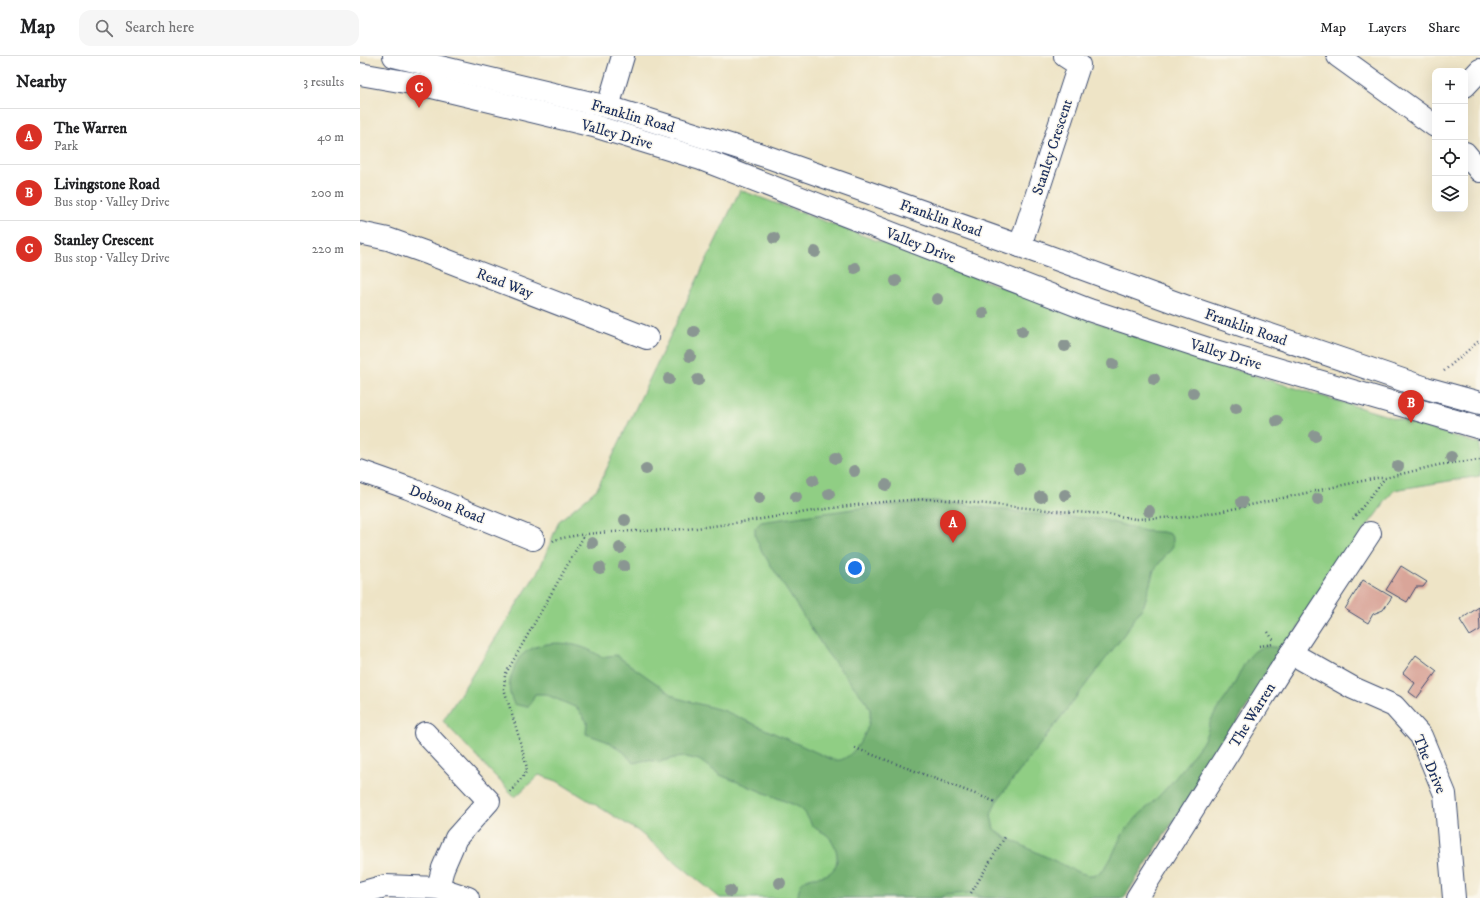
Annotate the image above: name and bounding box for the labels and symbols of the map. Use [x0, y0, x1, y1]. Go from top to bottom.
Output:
pin: C [406, 75, 432, 108]
street label: Franklin Road [589, 95, 677, 138]
street label: Stanley Crescent [1028, 97, 1077, 198]
street label: Valley Drive [578, 115, 655, 154]
street label: Franklin Road [897, 195, 985, 242]
street label: Valley Drive [882, 223, 959, 268]
street label: Read Way [474, 264, 537, 303]
street label: Franklin Road [1202, 304, 1290, 351]
street label: Valley Drive [1187, 334, 1264, 374]
pin: B [1398, 390, 1424, 423]
street label: Dobson Road [406, 481, 488, 528]
pin: A [940, 510, 966, 543]
your location [845, 558, 865, 578]
street label: The Warren [1225, 679, 1280, 751]
street label: The Drive [1409, 732, 1450, 796]

